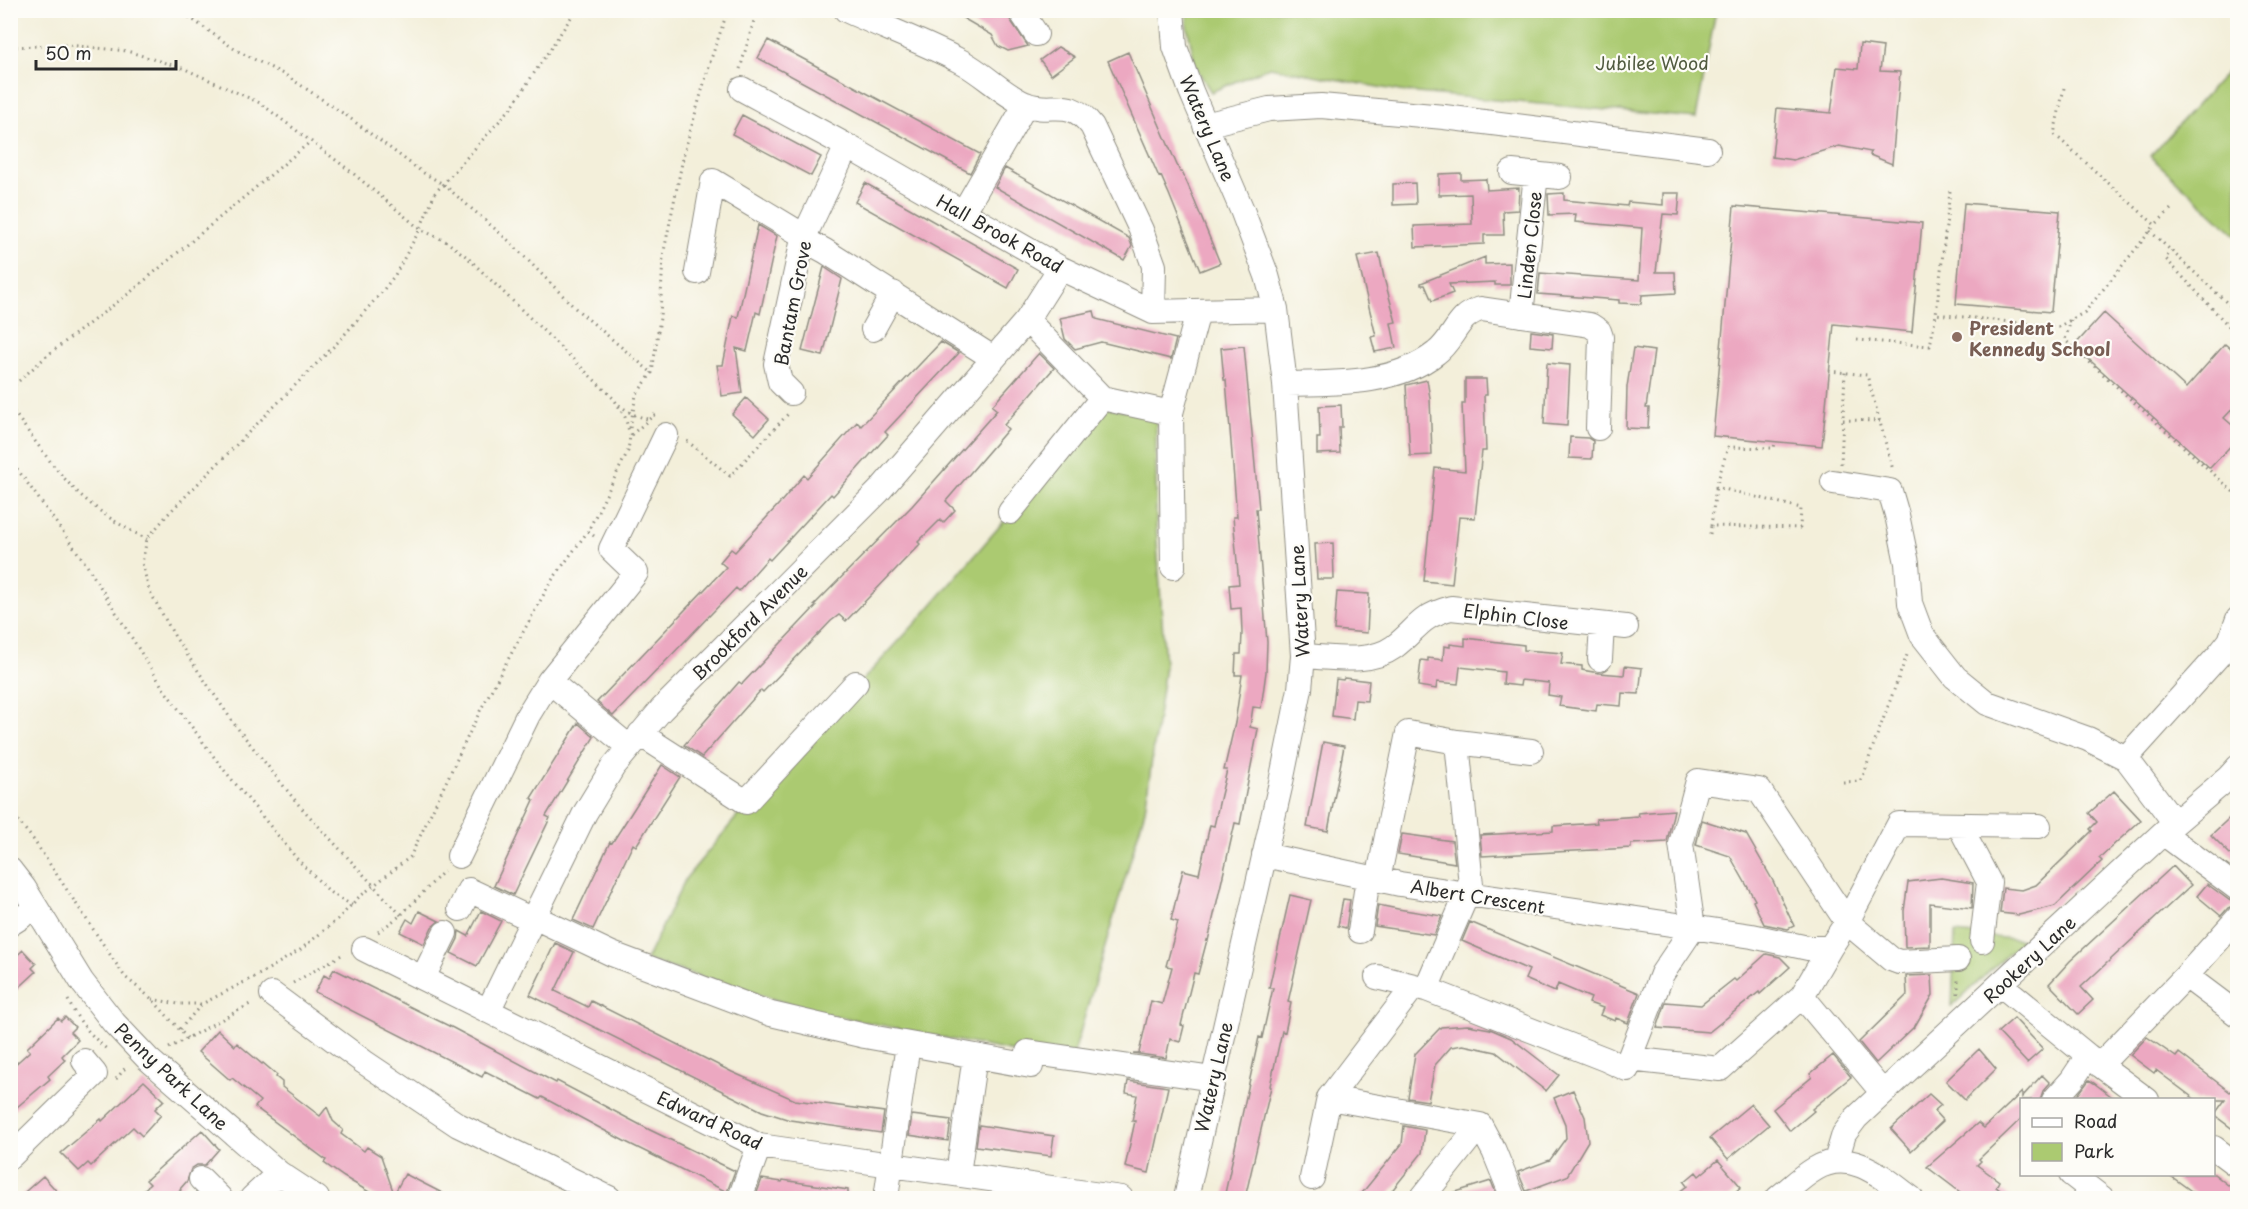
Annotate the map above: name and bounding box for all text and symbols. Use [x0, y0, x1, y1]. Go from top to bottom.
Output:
scale bar [36, 33, 176, 71]
text: 50 m [45, 39, 92, 66]
park label: Jubilee Wood [1595, 49, 1709, 76]
street label: Watery Lane [1173, 71, 1243, 185]
street label: Hall Brook Road [932, 187, 1068, 279]
street label: Linden Close [1510, 190, 1548, 300]
street label: Bantam Grove [767, 238, 817, 368]
place label: President Kennedy School [1969, 314, 2110, 362]
marker: President Kennedy School [1950, 330, 1964, 344]
street label: Watery Lane [1283, 544, 1315, 658]
street label: Brookford Avenue [685, 558, 813, 686]
street label: Elphin Close [1462, 596, 1570, 636]
street label: Albert Crescent [1409, 872, 1547, 920]
street label: Rookery Lane [1977, 909, 2081, 1009]
street label: Penny Park Lane [109, 1016, 235, 1136]
street label: Watery Lane [1187, 1019, 1239, 1135]
street label: Edward Road [653, 1084, 767, 1156]
legend [2020, 1098, 2215, 1176]
text: Road [2074, 1107, 2118, 1134]
text: Park [2074, 1137, 2114, 1164]

